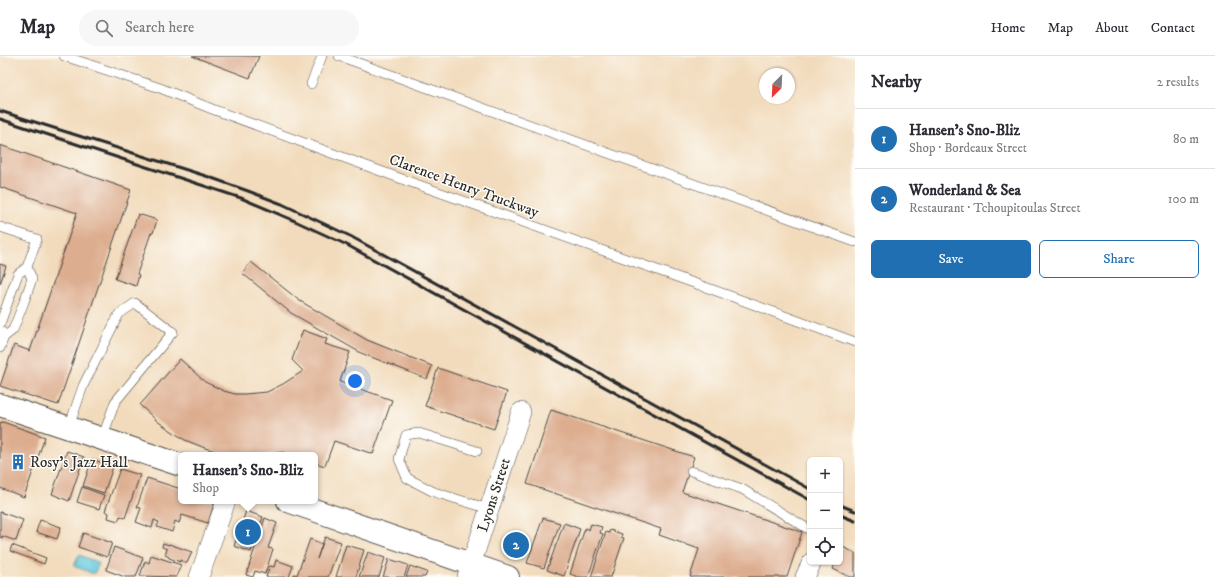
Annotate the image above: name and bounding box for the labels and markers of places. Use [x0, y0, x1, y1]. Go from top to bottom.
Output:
building icon: Rosy's Jazz Hall [9, 453, 27, 471]
place label: Rosy's Jazz Hall [30, 453, 128, 472]
pin: 1 [235, 517, 261, 547]
pin: 2 [503, 530, 529, 560]

